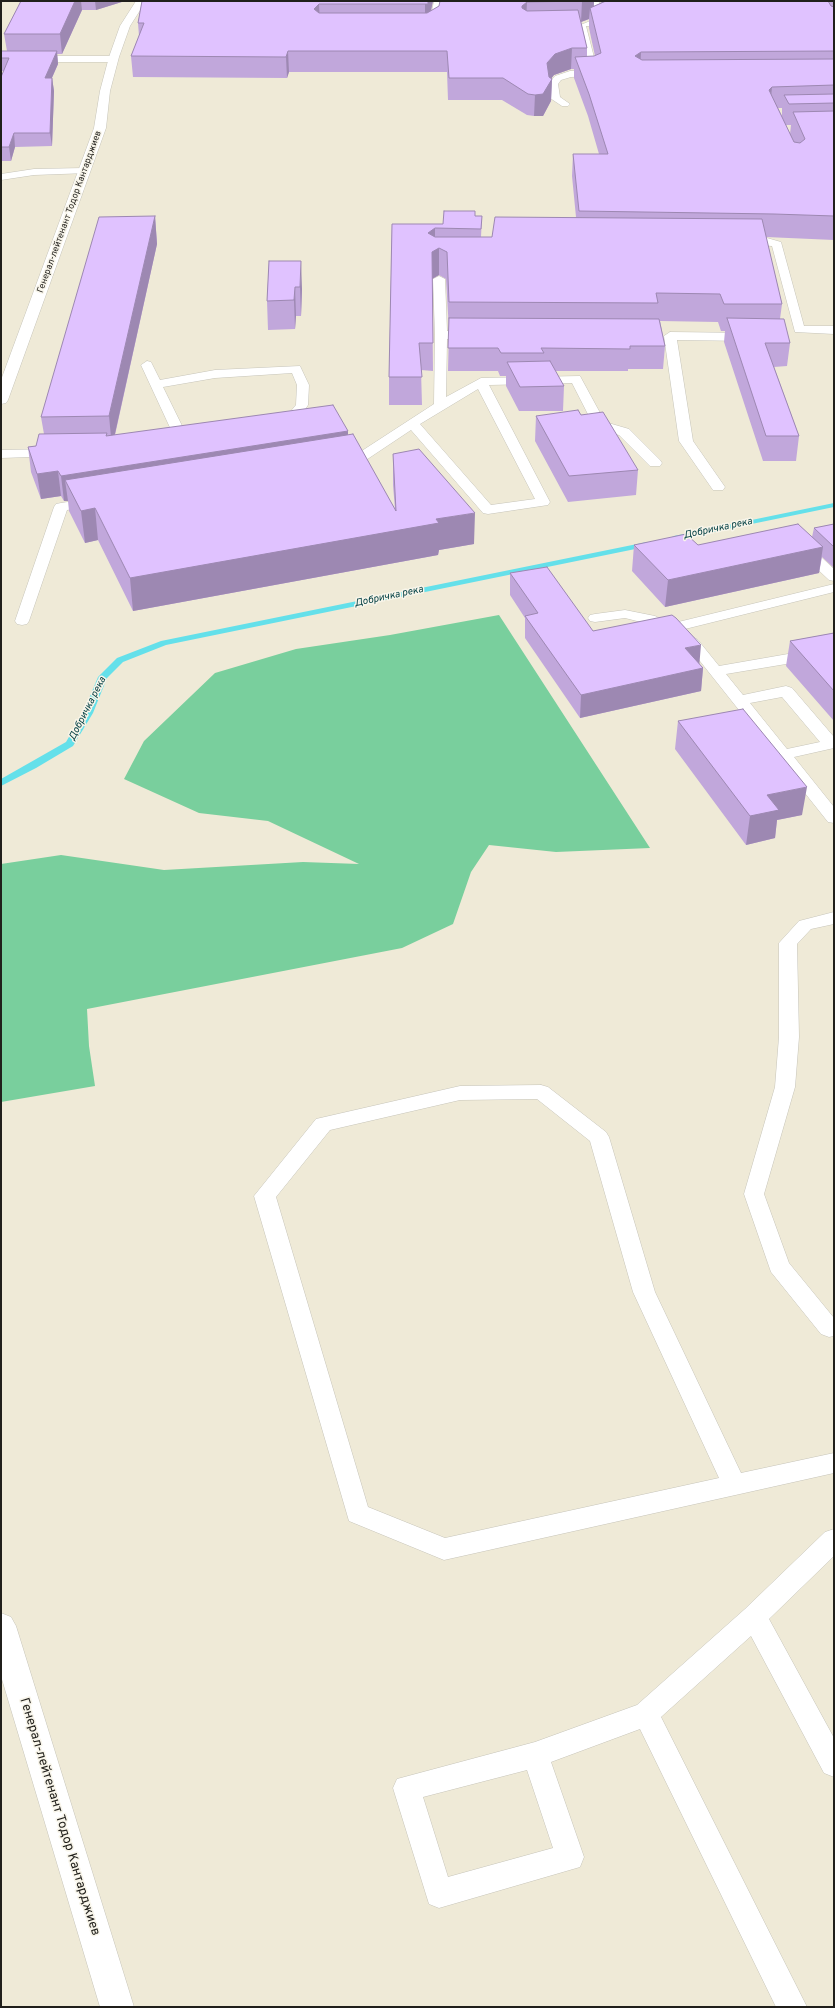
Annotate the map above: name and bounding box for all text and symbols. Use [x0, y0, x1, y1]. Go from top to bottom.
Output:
street label: Генерал-лейтенант Тодор Кантарджиев [36, 130, 104, 294]
water label: Добричка река [683, 516, 753, 542]
water label: Добричка река [354, 584, 424, 610]
water label: Добричка река [67, 675, 109, 743]
street label: Генерал-лейтенант Тодор Кантарджиев [15, 1696, 103, 1938]

